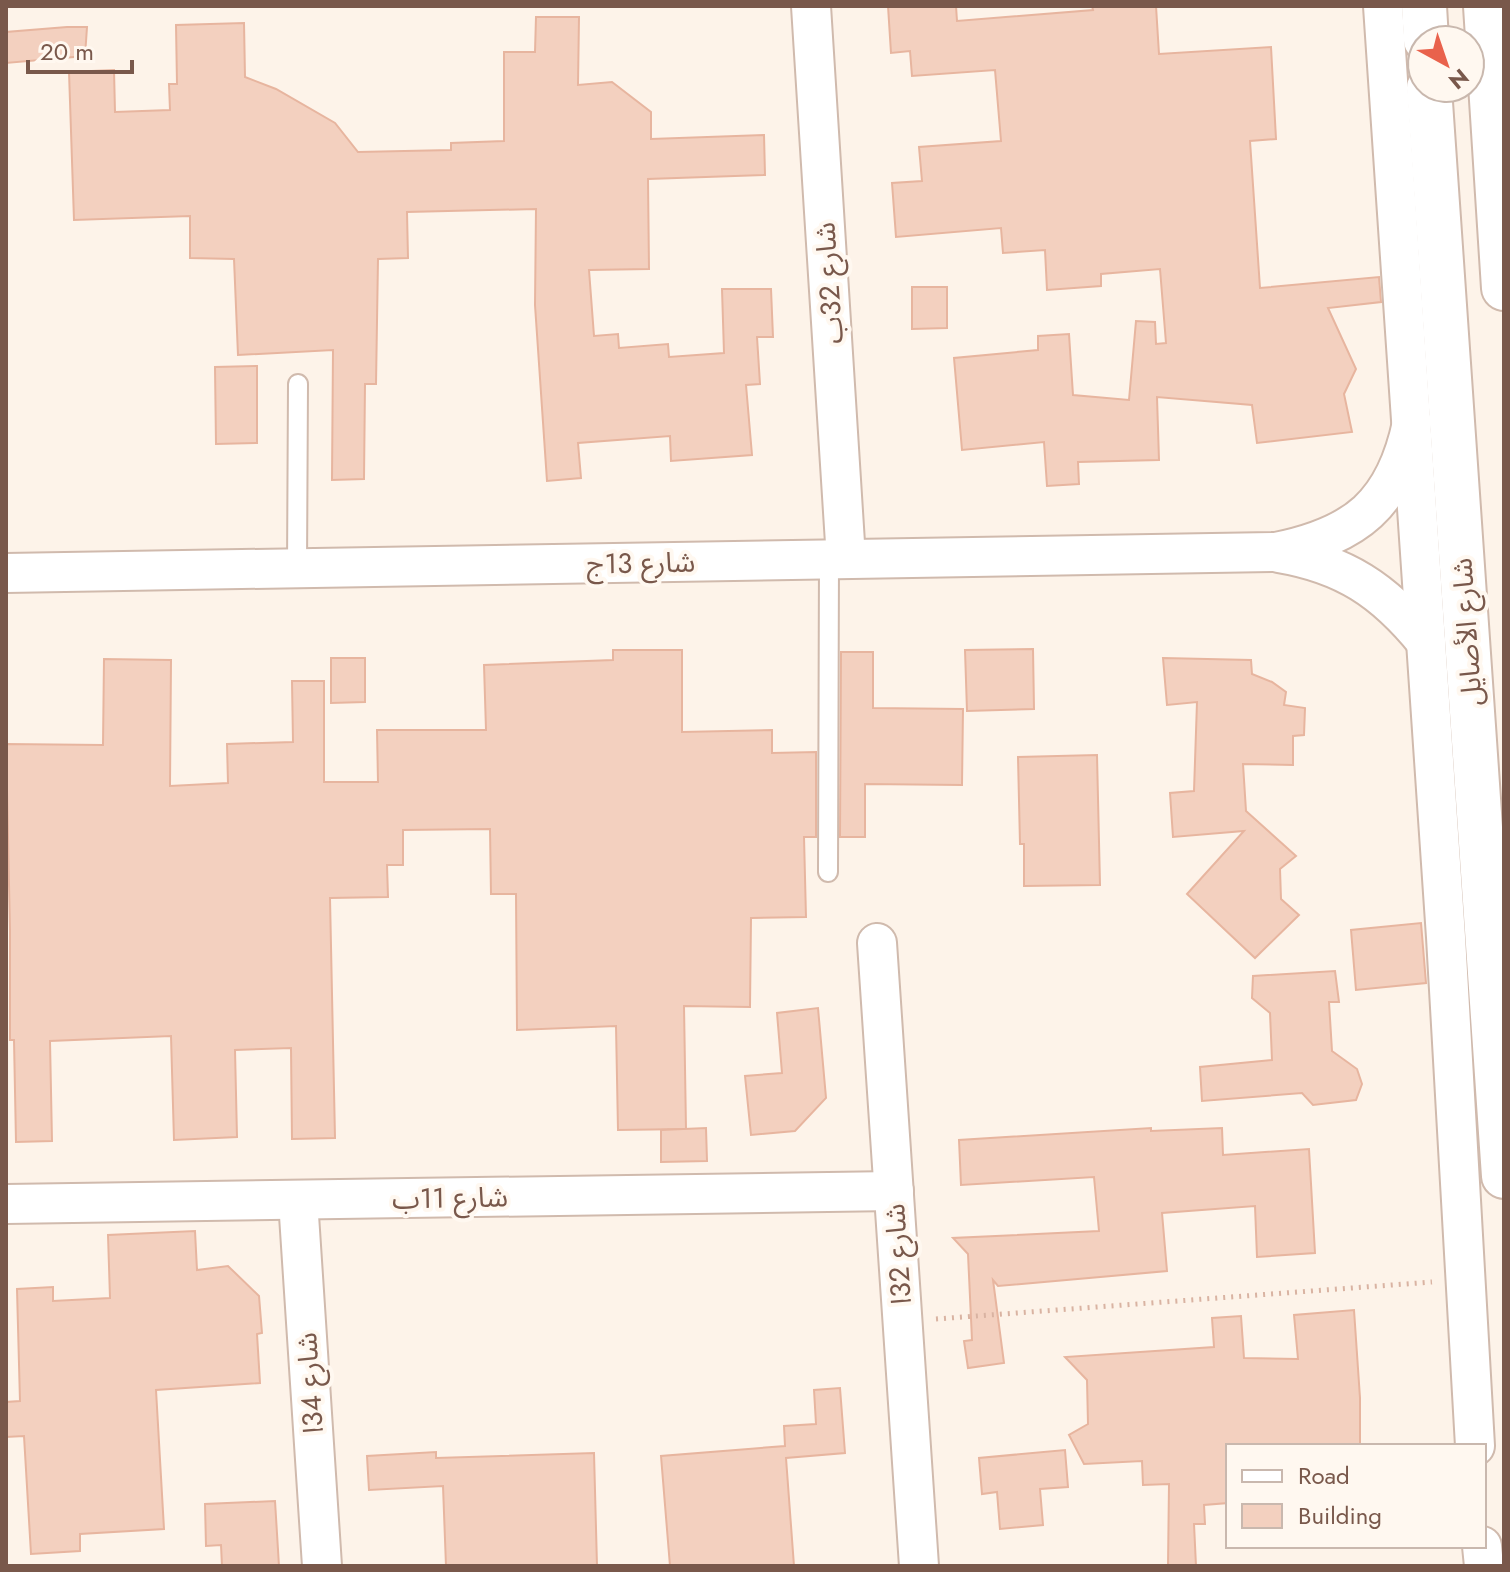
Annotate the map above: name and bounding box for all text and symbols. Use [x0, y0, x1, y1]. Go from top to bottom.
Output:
scale bar [28, 24, 132, 74]
north arrow [1406, 24, 1486, 104]
text: 20 m [40, 34, 94, 69]
text: N [1442, 61, 1476, 97]
street label: شارع 32ب [804, 221, 854, 345]
street label: شارع 13ج [586, 542, 696, 584]
street label: شارع الأصايل [1441, 557, 1493, 707]
street label: شارع 11ب [392, 1176, 508, 1220]
street label: شارع 32ا [874, 1202, 922, 1306]
street label: شارع 34ا [286, 1331, 334, 1435]
legend [1226, 1444, 1486, 1548]
text: Road [1298, 1458, 1350, 1493]
text: Building [1298, 1498, 1382, 1533]

